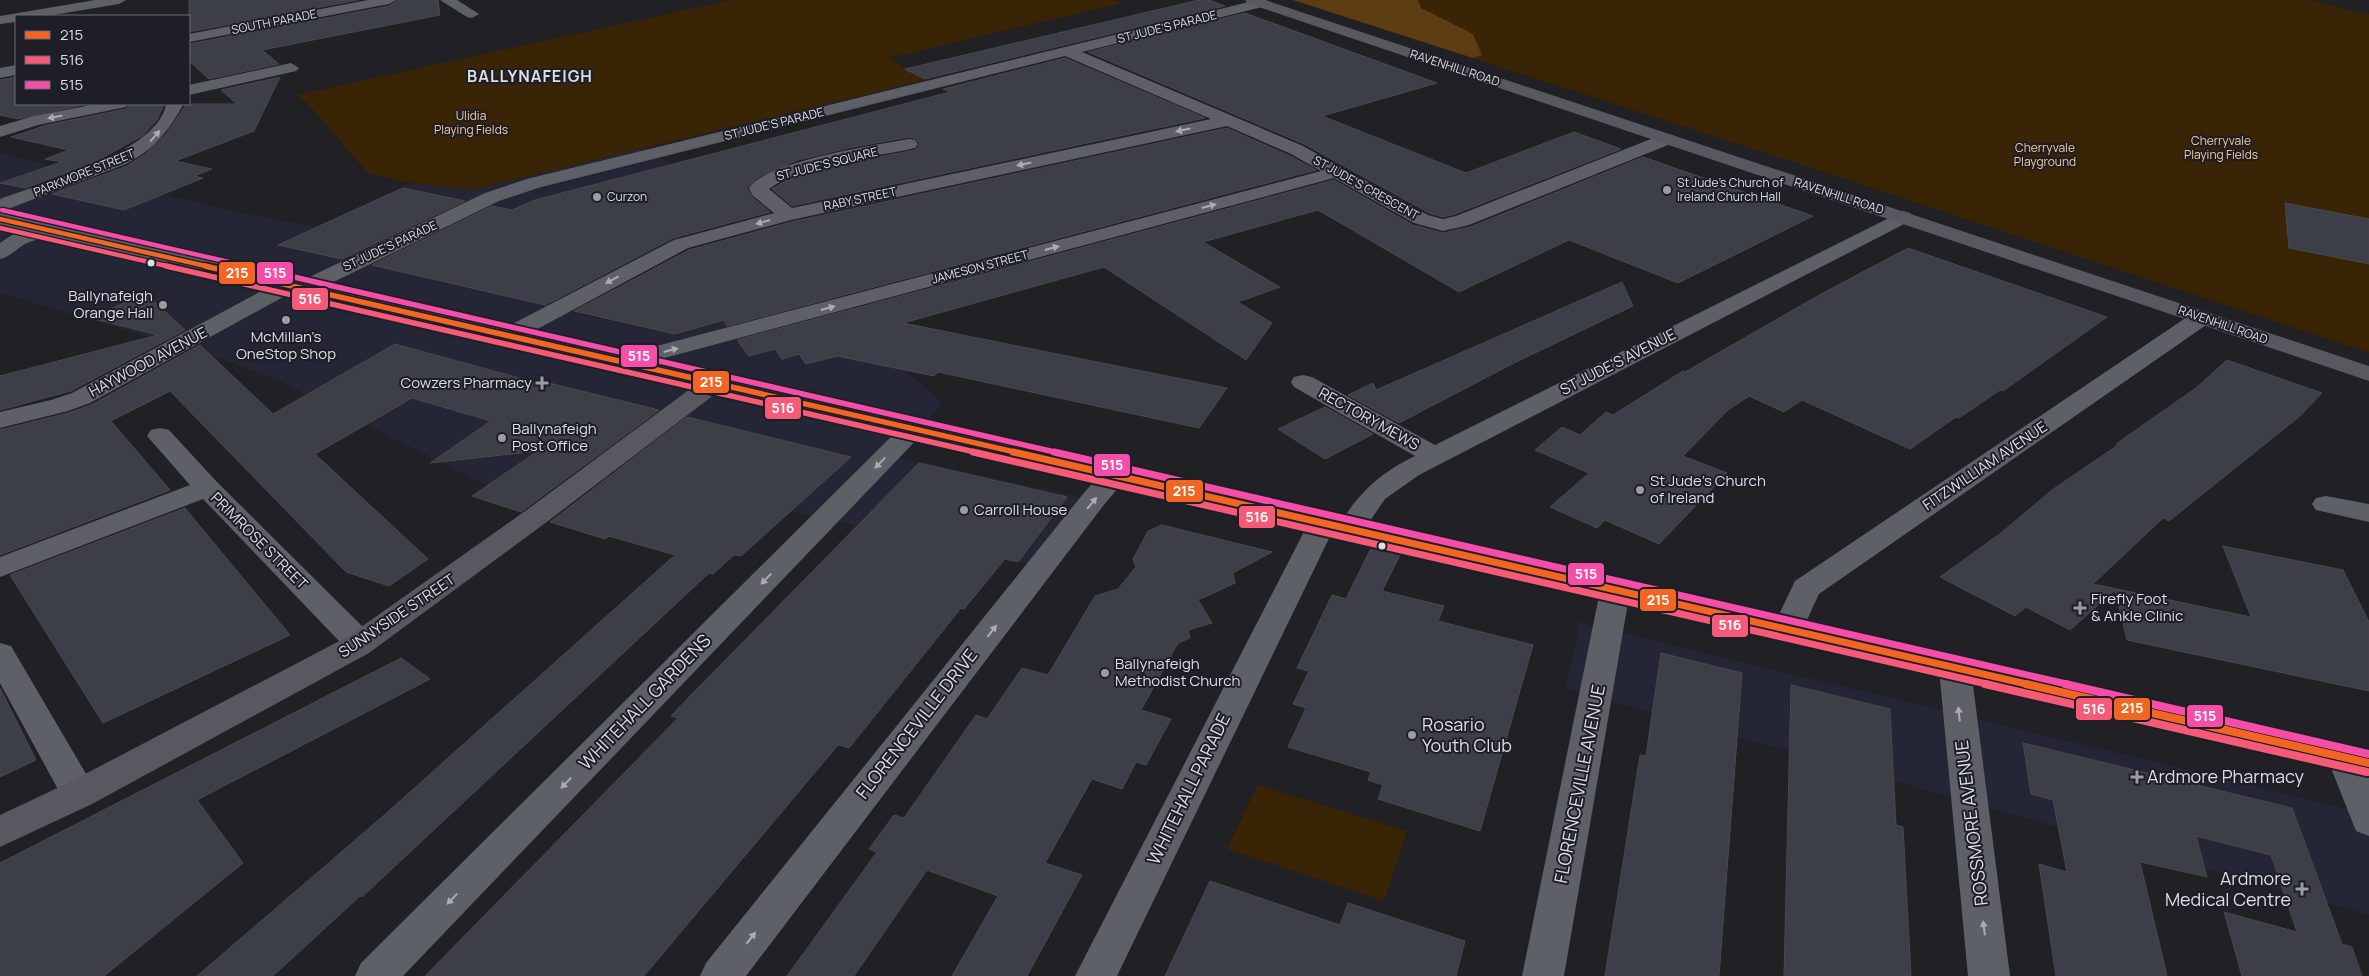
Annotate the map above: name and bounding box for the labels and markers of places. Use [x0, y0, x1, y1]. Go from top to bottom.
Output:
place label: St Jude's Church of Ireland Church Hall [1677, 174, 1784, 205]
marker: St Jude's Church of Ireland Church Hall [1661, 184, 1673, 196]
place label: Curzon [607, 188, 647, 205]
marker: Curzon [591, 191, 603, 203]
unlabelled marker [146, 258, 156, 268]
place label: Ballynafeigh Orange Hall [68, 285, 153, 323]
marker: Ballynafeigh Orange Hall [157, 299, 169, 311]
marker: McMillan's OneStop Shop [280, 314, 292, 326]
place label: McMillan's OneStop Shop [236, 326, 336, 364]
place label: Cowzers Pharmacy [400, 372, 532, 393]
marker: Cowzers Pharmacy [536, 377, 548, 389]
place label: Ballynafeigh Post Office [512, 418, 597, 456]
marker: Ballynafeigh Post Office [496, 432, 508, 444]
place label: St Jude's Church of Ireland [1650, 470, 1766, 508]
marker: St Jude's Church of Ireland [1634, 484, 1646, 496]
place label: Carroll House [974, 499, 1068, 520]
marker: Carroll House [958, 504, 970, 516]
unlabelled marker [1377, 541, 1387, 551]
place label: Firefly Foot & Ankle Clinic [2091, 588, 2183, 626]
marker: Firefly Foot & Ankle Clinic [2073, 601, 2087, 615]
place label: Ballynafeigh Methodist Church [1115, 653, 1241, 691]
marker: Ballynafeigh Methodist Church [1099, 667, 1111, 679]
place label: Rosario Youth Club [1422, 712, 1512, 757]
marker: Rosario Youth Club [1406, 729, 1418, 741]
place label: Ardmore Pharmacy [2147, 764, 2305, 788]
marker: Ardmore Pharmacy [2131, 771, 2143, 783]
place label: Ardmore Medical Centre [2165, 866, 2291, 911]
marker: Ardmore Medical Centre [2295, 882, 2309, 896]

